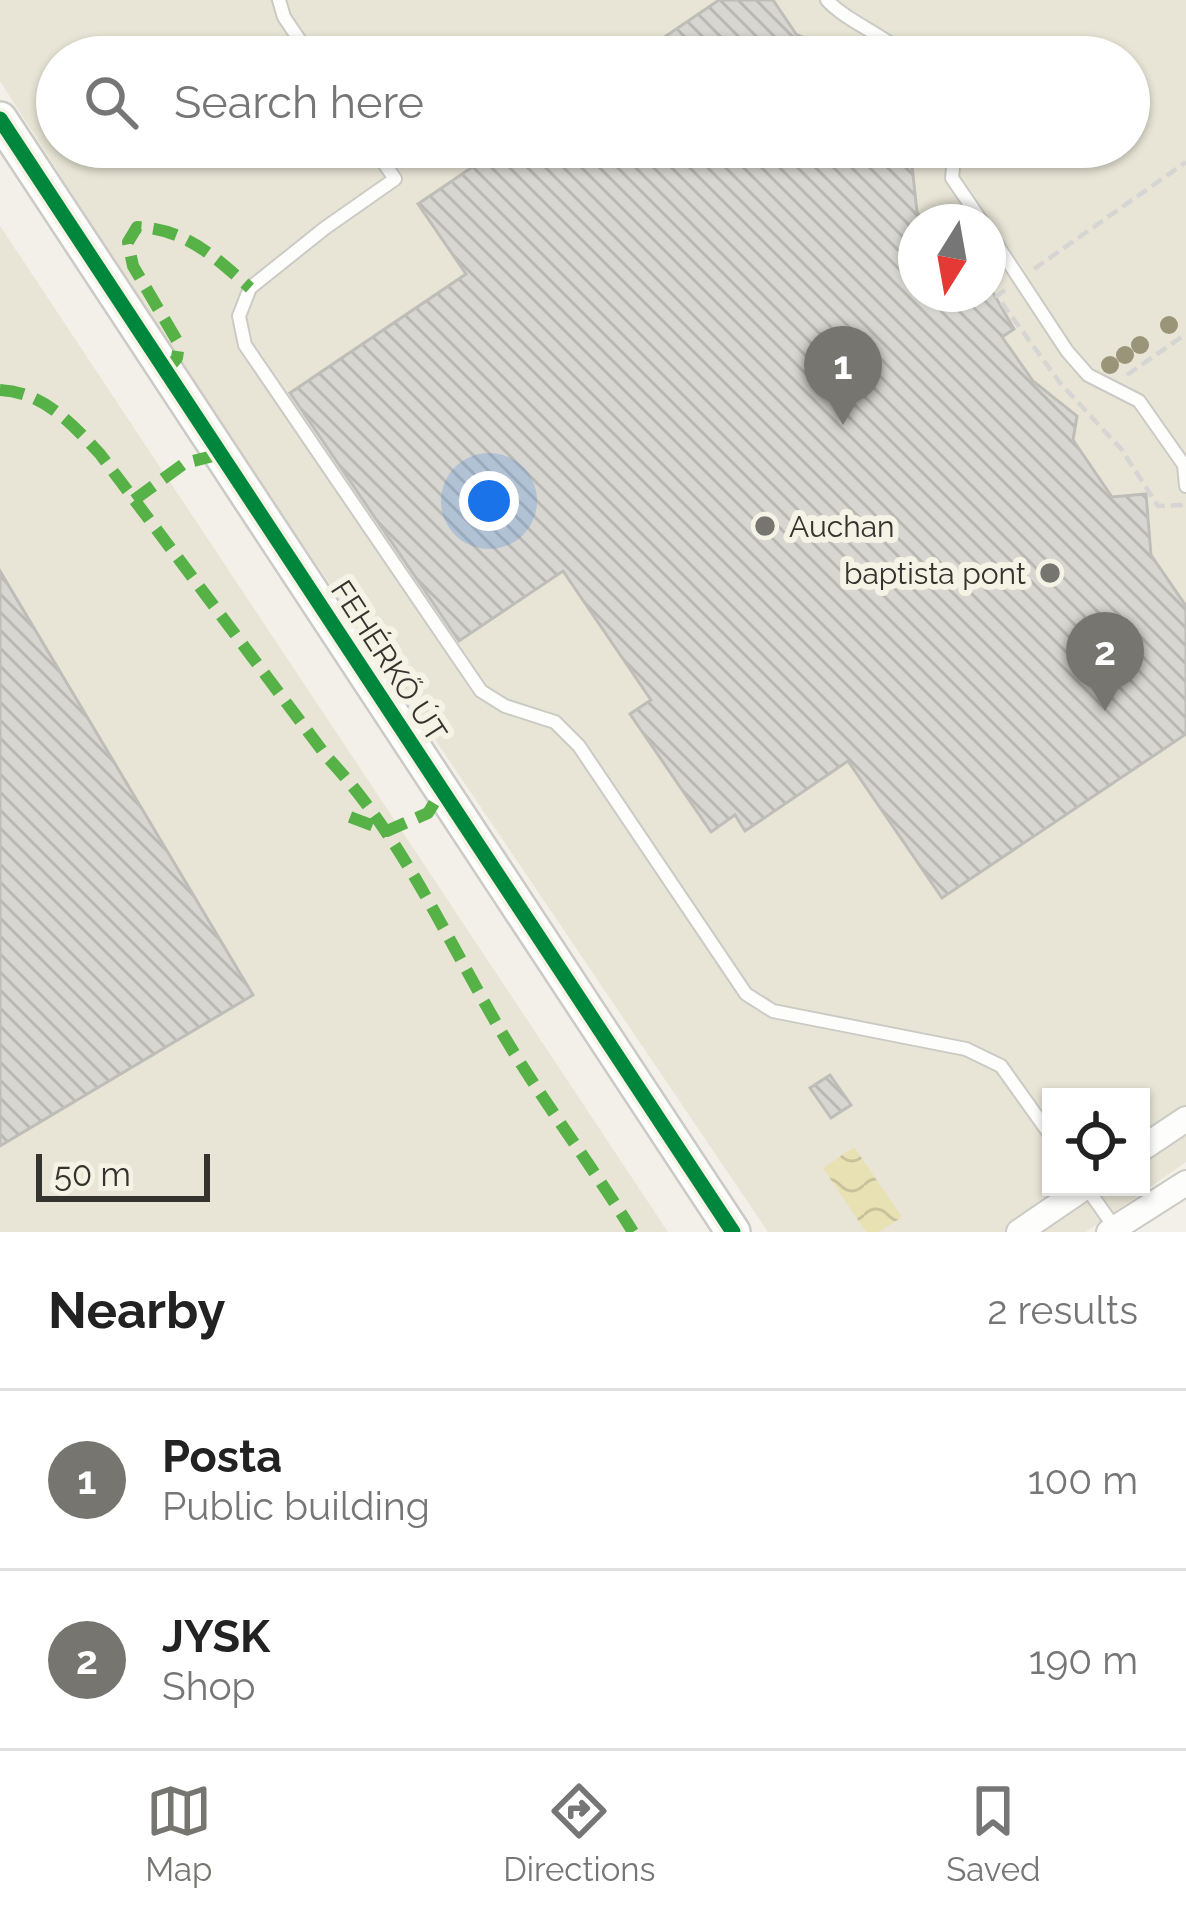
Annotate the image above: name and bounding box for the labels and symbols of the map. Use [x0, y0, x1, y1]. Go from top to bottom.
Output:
north arrow [898, 204, 1006, 312]
pin: 1 [804, 326, 882, 425]
your location [459, 471, 519, 531]
place label: Auchan [789, 509, 895, 544]
marker: Auchan [752, 513, 778, 539]
place label: baptista pont [844, 556, 1026, 591]
marker: baptista pont [1037, 560, 1063, 586]
street label: FEHÉRKŐ ÚT [324, 574, 454, 748]
pin: 2 [1066, 612, 1144, 711]
scale bar [36, 1148, 210, 1201]

